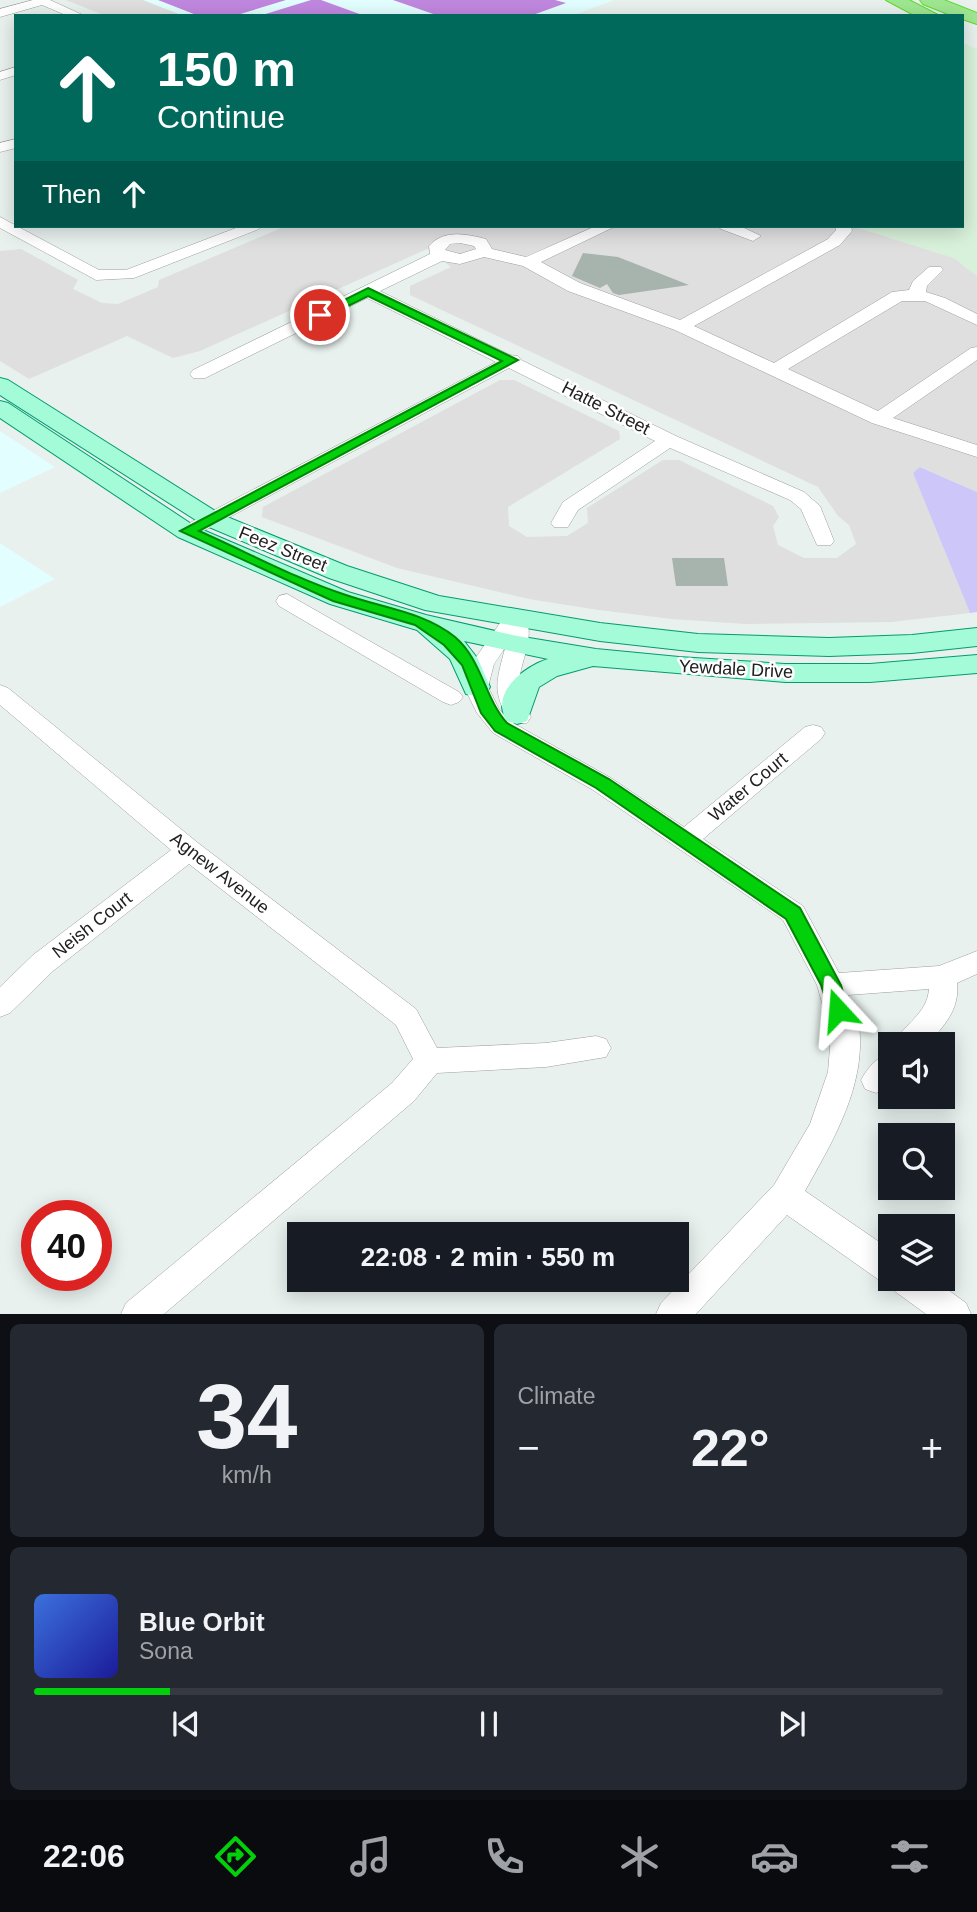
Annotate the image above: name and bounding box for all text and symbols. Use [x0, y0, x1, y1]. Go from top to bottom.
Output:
icon: ahead [42, 42, 133, 133]
text: 150 m [157, 42, 296, 96]
text: Continue [157, 99, 285, 135]
icon: ahead [115, 175, 153, 213]
text: Then [42, 179, 101, 209]
pin [290, 285, 350, 345]
icon: arrive [301, 296, 339, 334]
street label: Hatte Street [559, 377, 653, 439]
street label: Feez Street [236, 522, 330, 576]
street label: Yewdale Drive [678, 656, 794, 682]
street label: Water Court [705, 748, 791, 826]
street label: Agnew Avenue [167, 828, 273, 918]
street label: Neish Court [48, 888, 136, 962]
position arrow [801, 973, 875, 1047]
map controls [878, 1032, 955, 1291]
button: sound [878, 1032, 955, 1109]
button: search [878, 1123, 955, 1200]
speed limit sign: 40 [21, 1200, 112, 1291]
button: layers [878, 1214, 955, 1291]
text: 22:08 · 2 min · 550 m [361, 1242, 615, 1272]
text: 34 [196, 1366, 297, 1467]
text: Climate [518, 1383, 595, 1409]
text: 22° [691, 1419, 770, 1477]
text: − [518, 1427, 540, 1469]
text: + [921, 1427, 943, 1469]
text: km/h [222, 1462, 272, 1488]
text: Blue Orbit [139, 1607, 265, 1637]
text: Sona [139, 1638, 193, 1664]
icon: previous [167, 1705, 205, 1743]
icon: pause [470, 1705, 508, 1743]
icon: next [773, 1705, 811, 1743]
icon: directions [211, 1832, 260, 1881]
icon: music [346, 1832, 395, 1881]
icon: phone [480, 1832, 529, 1881]
icon: climate [615, 1832, 664, 1881]
icon: car [750, 1832, 799, 1881]
icon: filters [885, 1832, 934, 1881]
text: 22:06 [43, 1838, 125, 1874]

